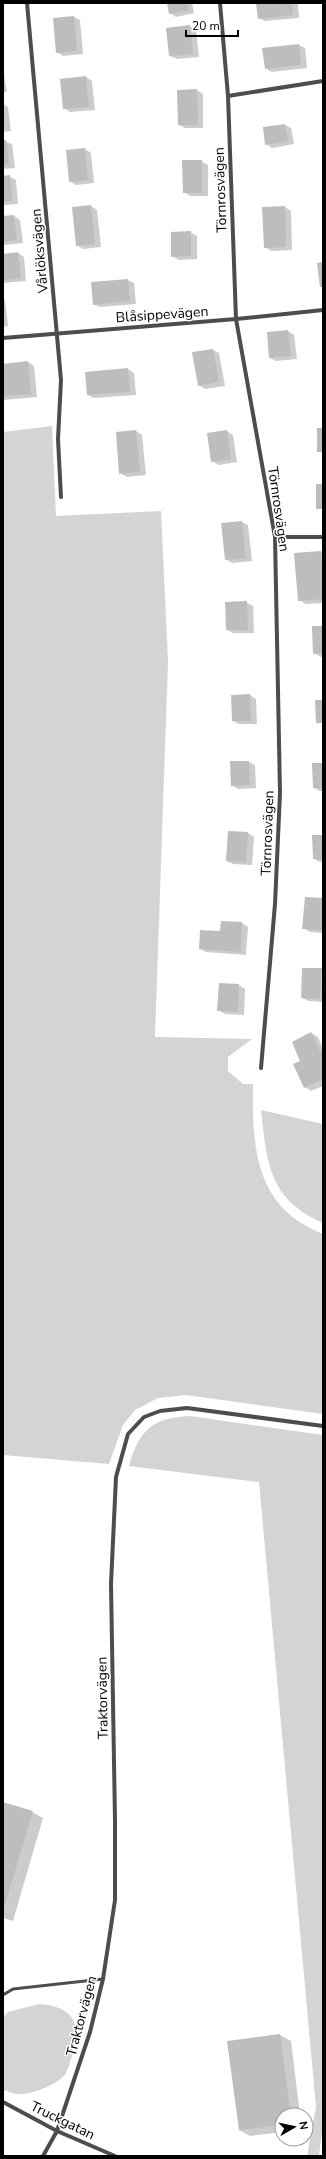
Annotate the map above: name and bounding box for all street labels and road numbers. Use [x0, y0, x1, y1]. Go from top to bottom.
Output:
street label: Törnrosvägen [210, 147, 231, 233]
street label: Vårlöksvägen [26, 208, 53, 295]
street label: Blåsippevägen [115, 302, 209, 327]
street label: Törnrosvägen [263, 465, 294, 553]
street label: Törnrosvägen [257, 790, 278, 876]
street label: Traktorvägen [92, 1656, 113, 1739]
street label: Traktorvägen [62, 1974, 101, 2059]
street label: Truckgatan [27, 2097, 98, 2144]

